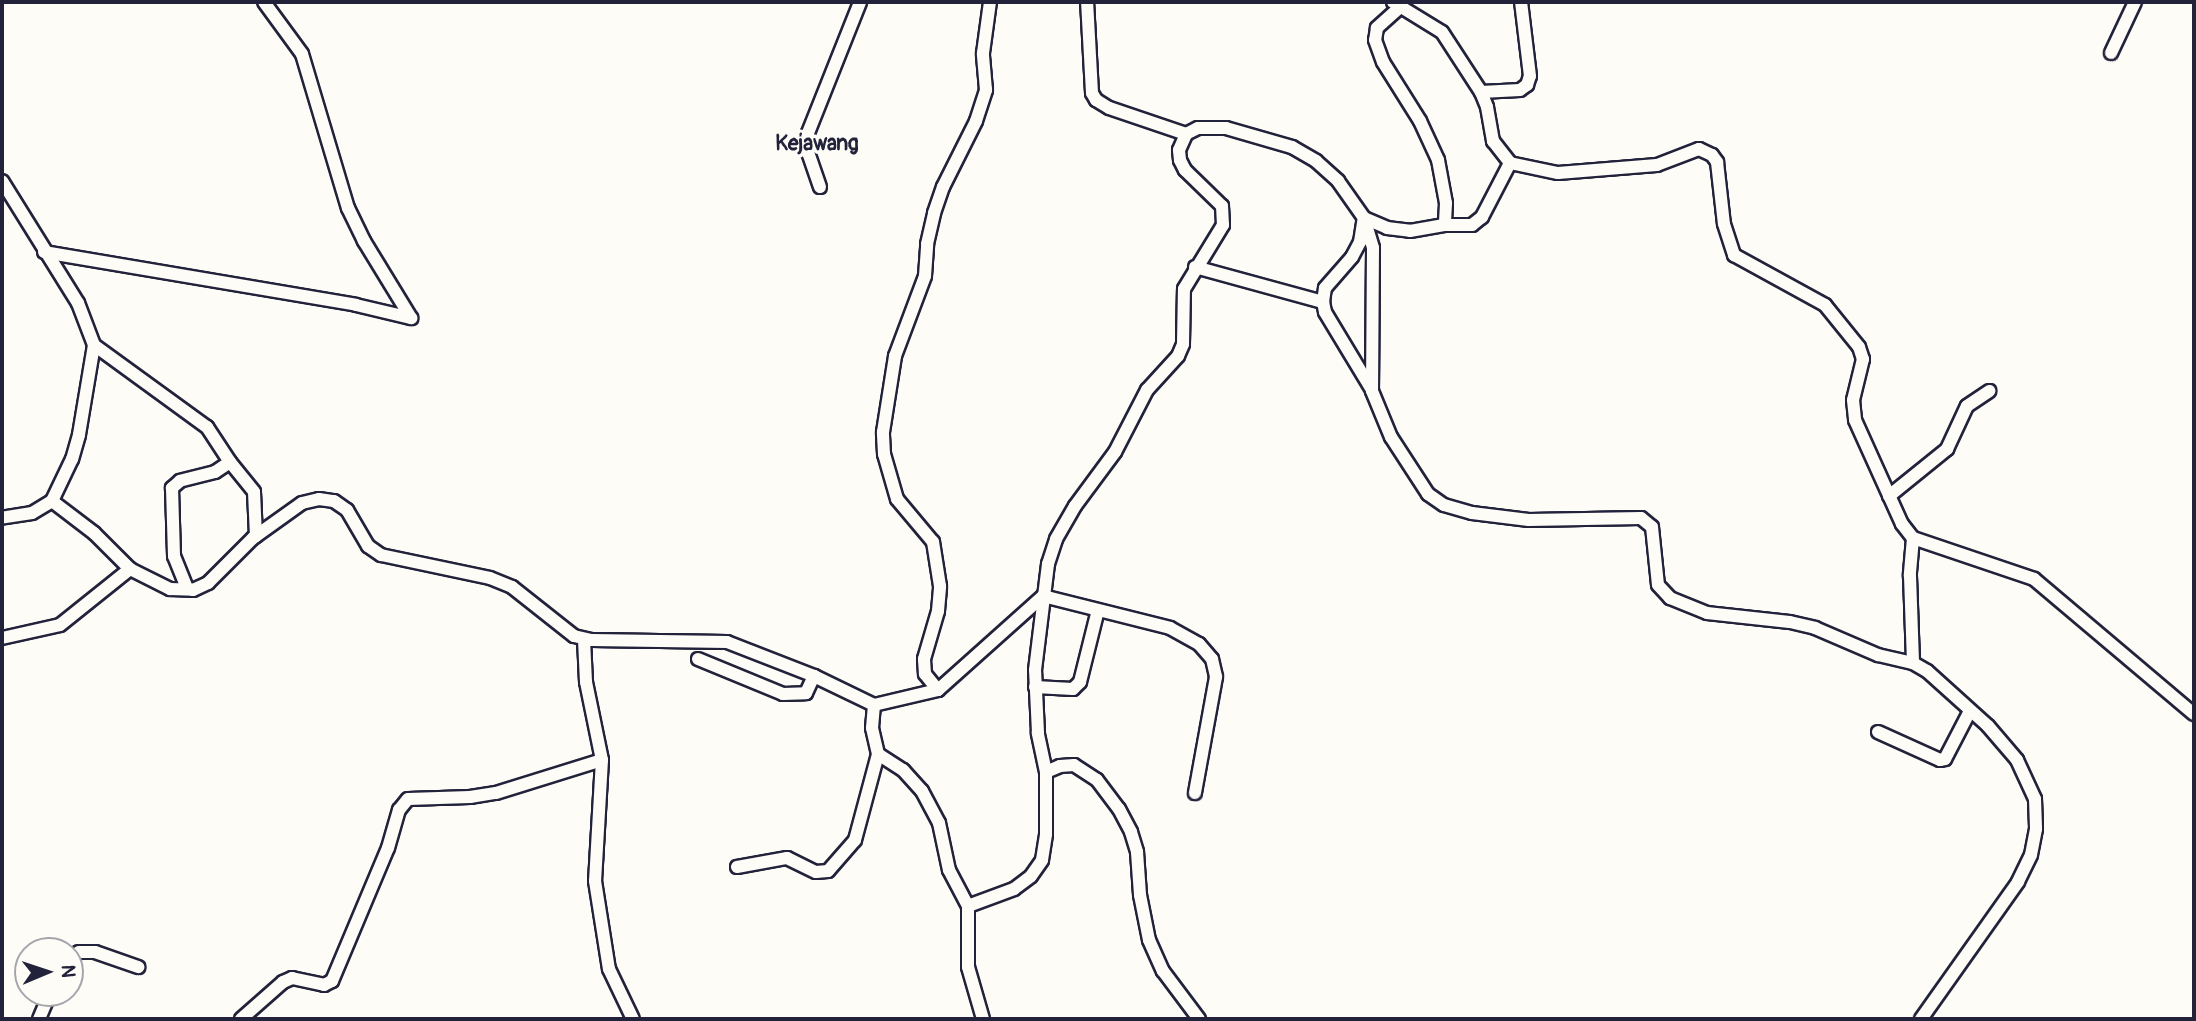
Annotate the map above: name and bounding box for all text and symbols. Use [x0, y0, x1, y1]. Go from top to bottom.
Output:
district label: Kejawang [775, 131, 859, 157]
north arrow [14, 937, 84, 1007]
text: N [56, 964, 80, 978]

